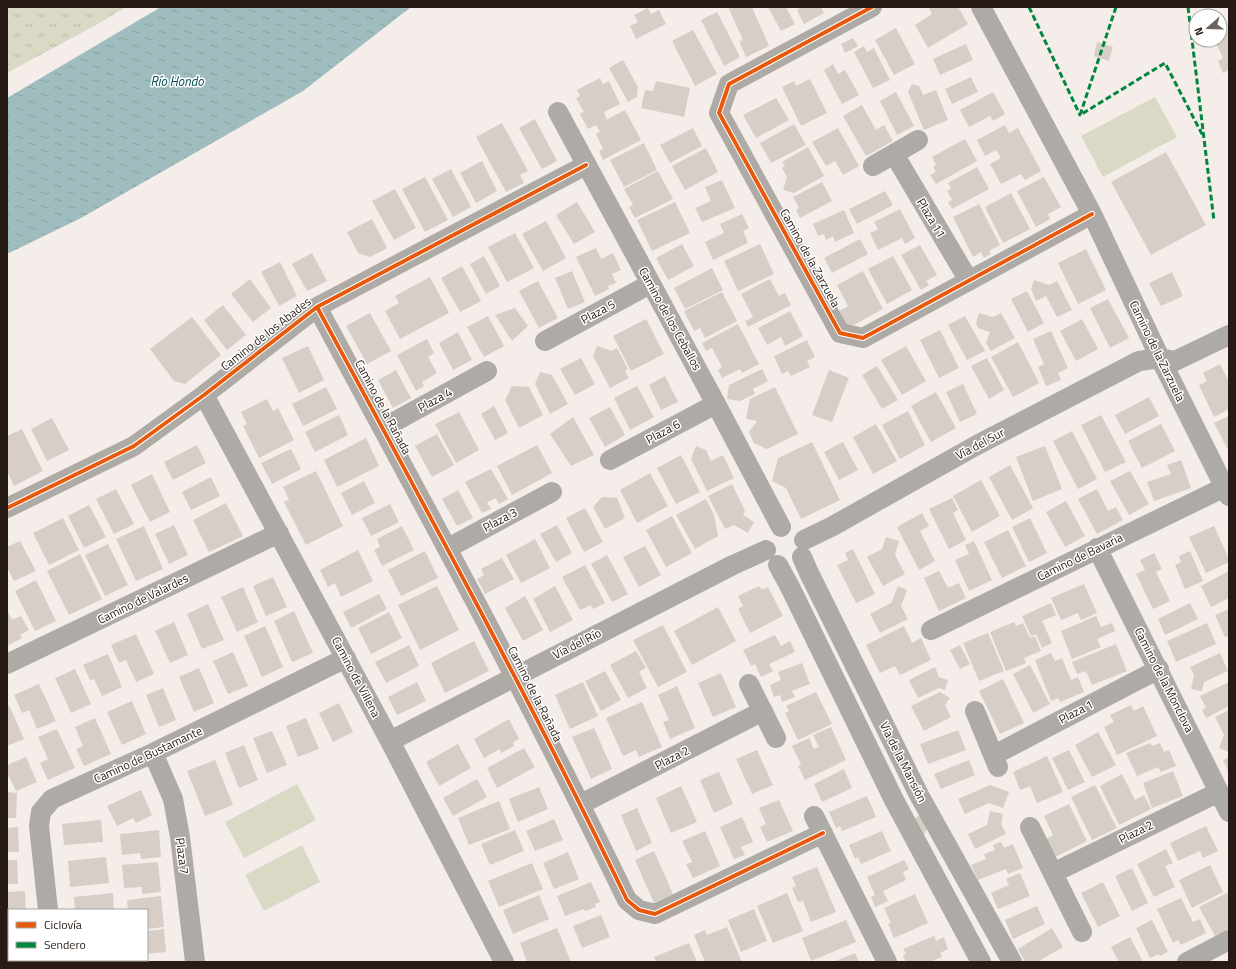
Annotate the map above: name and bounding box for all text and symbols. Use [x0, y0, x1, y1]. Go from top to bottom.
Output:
north arrow [1188, 8, 1228, 48]
text: N [1190, 25, 1207, 38]
water label: Río Hondo [150, 71, 204, 91]
street label: Plaza 11 [912, 194, 951, 241]
street label: Camino de la Zarzuela [775, 205, 846, 311]
street label: Camino de los Ceballos [634, 264, 707, 374]
street label: Camino de los Abades [216, 292, 315, 375]
street label: Plaza 5 [577, 294, 619, 329]
street label: Camino de la Zarzuela [1125, 297, 1190, 405]
street label: Camino de la Rañada [350, 356, 417, 458]
street label: Plaza 4 [414, 382, 456, 417]
street label: Plaza 6 [642, 414, 684, 449]
street label: Vía del Sur [952, 423, 1008, 464]
street label: Plaza 3 [479, 503, 520, 537]
street label: Camino de Bavaria [1034, 528, 1126, 586]
street label: Camino de Valardes [94, 568, 192, 629]
street label: Vía del Río [549, 623, 604, 664]
street label: Camino de la Monclova [1130, 624, 1199, 736]
street label: Camino de Villena [327, 633, 386, 721]
street label: Camino de la Rañada [503, 643, 568, 745]
street label: Plaza 1 [1055, 695, 1096, 728]
street label: Vía de la Mansión [875, 718, 932, 805]
street label: Camino de Bustamante [90, 721, 205, 788]
street label: Plaza 2 [651, 741, 692, 774]
street label: Plaza 2 [1115, 815, 1156, 848]
street label: Plaza 7 [171, 837, 194, 875]
legend [8, 909, 148, 961]
text: Ciclovía [44, 915, 82, 934]
text: Sendero [44, 935, 86, 954]

